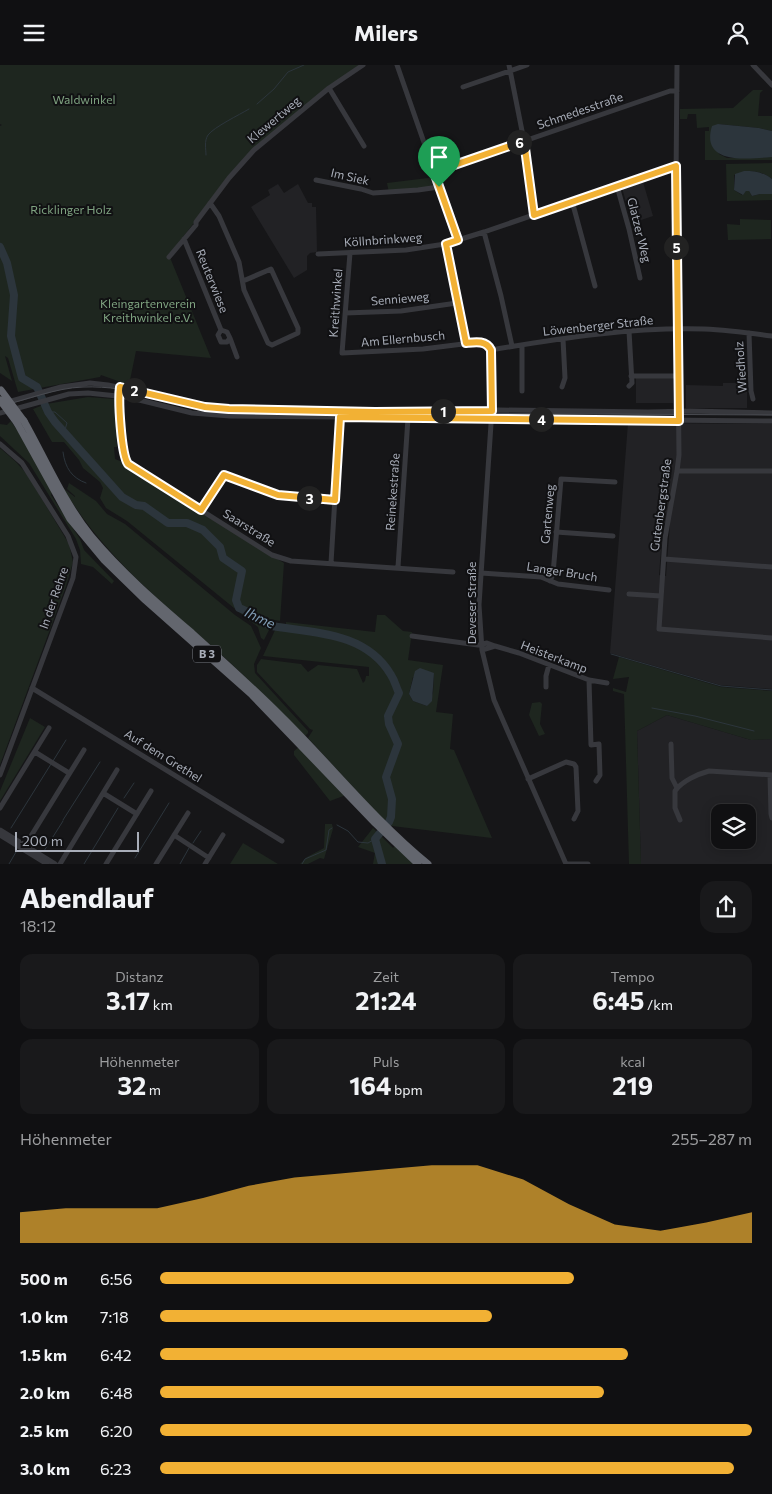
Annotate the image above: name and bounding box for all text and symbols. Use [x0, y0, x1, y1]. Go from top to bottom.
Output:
icon: menu [20, 19, 48, 47]
text: Milers [354, 19, 418, 46]
icon: person [724, 19, 752, 47]
street label: Schmedesstraße [535, 89, 625, 131]
park label: Waldwinkel [52, 92, 116, 106]
street label: Klewertweg [244, 93, 303, 145]
pin: 6 [506, 129, 532, 155]
text: 6 [515, 134, 524, 151]
pin [418, 136, 460, 187]
icon: arrive [425, 143, 453, 171]
street label: Im Siek [330, 165, 371, 187]
street label: Glatzer Weg [625, 196, 655, 264]
park label: Ricklinger Holz [30, 202, 112, 216]
street label: Köllnbrinkweg [343, 229, 423, 249]
pin: 5 [664, 235, 688, 259]
text: 5 [672, 239, 681, 256]
street label: Reuterwiese [194, 247, 232, 315]
street label: Kreithwinkel [326, 268, 344, 338]
street label: Sennieweg [370, 288, 430, 308]
park label: Kleingartenverein Kreithwinkel e.V. [100, 296, 196, 324]
street label: Löwenberger Straße [542, 312, 654, 338]
street label: Am Ellernbusch [360, 327, 446, 349]
street label: Wiedholz [731, 341, 749, 393]
pin: 2 [122, 377, 146, 403]
text: 2 [131, 382, 138, 399]
pin: 1 [430, 399, 456, 423]
text: 1 [440, 403, 447, 420]
pin: 4 [528, 407, 554, 431]
text: 4 [537, 411, 546, 428]
street label: Reinekestraße [382, 453, 402, 531]
street label: Gutenbergstraße [647, 458, 673, 552]
street label: Gartenweg [537, 483, 557, 544]
pin: 3 [296, 485, 322, 511]
text: 3 [305, 490, 314, 507]
street label: Saarstraße [221, 506, 278, 549]
street label: Langer Bruch [526, 558, 599, 584]
street label: Deveser Straße [464, 562, 478, 644]
street label: In der Rehre [36, 565, 70, 631]
water label: Ihme [242, 603, 279, 632]
street label: Heisterkamp [519, 637, 590, 675]
road number: B 3 [193, 645, 221, 663]
street label: Auf dem Grethel [122, 726, 205, 785]
map controls [711, 804, 756, 849]
button: layers [711, 804, 756, 849]
scale bar [15, 829, 139, 852]
text: 200 m [22, 832, 63, 849]
text: Abendlauf [20, 880, 154, 914]
button: share [700, 881, 752, 933]
text: 18:12 [20, 916, 56, 935]
text: Distanz [115, 968, 163, 985]
text: Zeit [373, 968, 399, 985]
text: Tempo [611, 968, 655, 985]
text: 3.17 [106, 985, 150, 1015]
text: 21:24 [355, 985, 417, 1015]
text: 6:45 [592, 985, 644, 1015]
text: km [150, 996, 173, 1013]
text: /km [644, 996, 673, 1013]
text: Höhenmeter [99, 1053, 180, 1070]
text: Puls [373, 1053, 399, 1070]
text: kcal [620, 1053, 645, 1070]
text: 32 [118, 1070, 146, 1100]
text: 164 [349, 1070, 391, 1100]
text: 219 [612, 1070, 653, 1100]
text: m [146, 1081, 161, 1098]
text: bpm [391, 1081, 423, 1098]
text: Höhenmeter [20, 1129, 112, 1148]
text: 255–287 m [671, 1129, 752, 1148]
text: 500 m [20, 1269, 68, 1288]
text: 6:56 [100, 1269, 132, 1288]
text: 1.0 km [20, 1307, 68, 1326]
text: 7:18 [100, 1307, 129, 1326]
text: 1.5 km [20, 1345, 67, 1364]
text: 6:42 [100, 1345, 132, 1364]
text: 2.0 km [20, 1383, 70, 1402]
text: 6:48 [100, 1383, 133, 1402]
text: 2.5 km [20, 1421, 69, 1440]
text: 6:20 [100, 1421, 133, 1440]
text: 3.0 km [20, 1459, 70, 1478]
text: 6:23 [100, 1459, 132, 1478]

